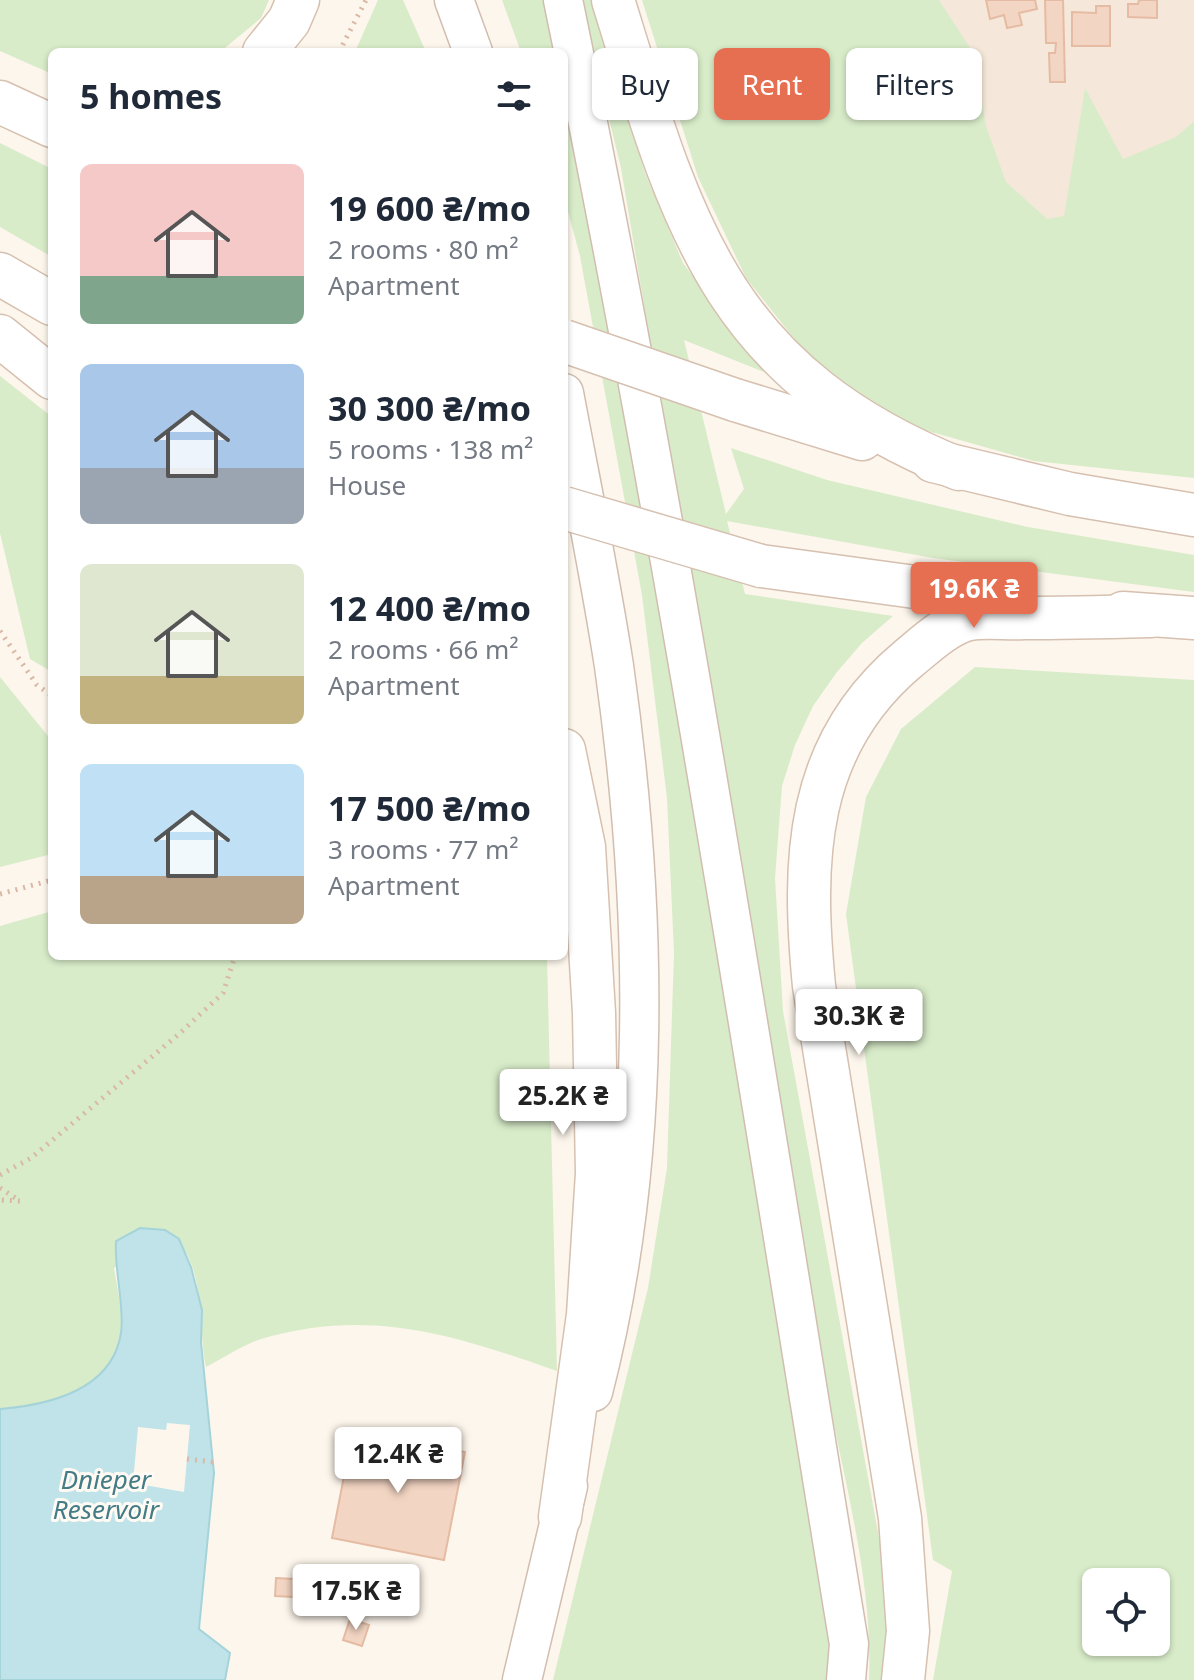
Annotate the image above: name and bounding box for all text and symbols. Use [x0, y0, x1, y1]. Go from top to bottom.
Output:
chip: Buy [592, 48, 698, 120]
chip: Rent [714, 48, 830, 120]
chip: Filters [846, 48, 982, 120]
text: 5 homes [80, 73, 222, 119]
icon: filters [492, 74, 536, 118]
text: 19 600 ₴/mo [328, 185, 531, 231]
icon: home [144, 196, 240, 292]
text: 2 rooms · 80 m² [328, 231, 518, 267]
text: Apartment [328, 267, 460, 303]
text: 30 300 ₴/mo [328, 385, 531, 431]
icon: home [144, 396, 240, 492]
text: 5 rooms · 138 m² [328, 431, 533, 467]
text: House [328, 467, 406, 503]
pin: 19.6K ₴ [900, 562, 1048, 630]
text: 19.6K ₴ [929, 570, 1019, 606]
text: 12 400 ₴/mo [328, 585, 531, 631]
icon: home [144, 596, 240, 692]
text: 2 rooms · 66 m² [328, 631, 518, 667]
text: Apartment [328, 667, 460, 703]
text: 17 500 ₴/mo [328, 785, 531, 831]
icon: home [144, 796, 240, 892]
text: 3 rooms · 77 m² [328, 831, 518, 867]
text: Apartment [328, 867, 460, 903]
pin: 30.3K ₴ [785, 989, 933, 1057]
text: 30.3K ₴ [814, 997, 904, 1033]
pin: 25.2K ₴ [489, 1069, 637, 1137]
text: 25.2K ₴ [518, 1077, 608, 1113]
pin: 12.4K ₴ [324, 1427, 472, 1495]
text: 12.4K ₴ [353, 1435, 443, 1471]
water label: Dnieper Reservoir [53, 1461, 161, 1527]
pin: 17.5K ₴ [282, 1564, 430, 1632]
map controls [1082, 1568, 1170, 1656]
button: locate [1082, 1568, 1170, 1656]
text: 17.5K ₴ [311, 1572, 401, 1608]

